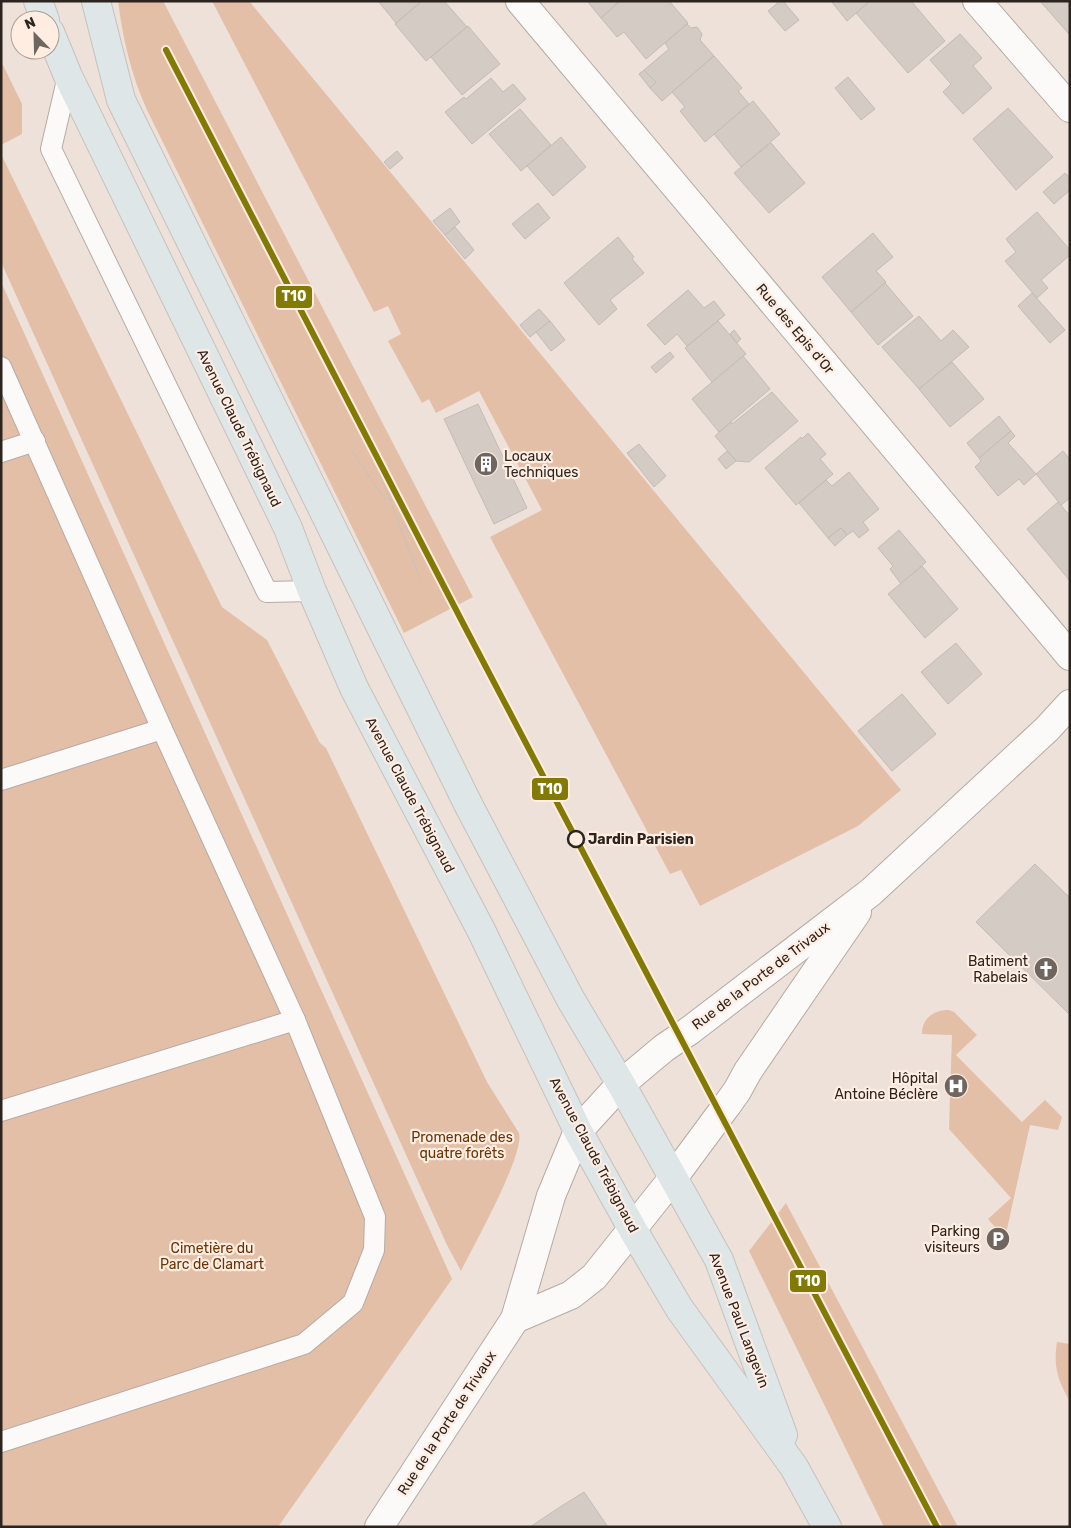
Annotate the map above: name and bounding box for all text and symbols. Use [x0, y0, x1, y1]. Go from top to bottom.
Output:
north arrow [10, 10, 60, 60]
text: N [22, 14, 38, 33]
street label: Rue des Epis d'Or [752, 280, 838, 378]
line badge: T10 [275, 285, 313, 309]
text: T10 [281, 288, 307, 305]
street label: Avenue Claude Trébignaud [193, 346, 285, 510]
place label: Locaux Techniques [504, 448, 578, 481]
building icon: Locaux Techniques [473, 451, 499, 477]
street label: Avenue Claude Trébignaud [362, 714, 458, 876]
line badge: T10 [531, 777, 569, 801]
text: T10 [537, 781, 563, 798]
marker: Jardin Parisien [567, 830, 585, 848]
place label: Jardin Parisien [588, 831, 694, 848]
street label: Rue de la Porte de Trivaux [689, 918, 834, 1033]
place label: Batiment Rabelais [968, 953, 1029, 986]
church icon: Batiment Rabelais [1033, 956, 1059, 982]
place label: Hôpital Antoine Béclère [834, 1070, 938, 1103]
hospital icon: Hôpital Antoine Béclère [943, 1073, 969, 1099]
street label: Avenue Claude Trébignaud [546, 1074, 642, 1236]
park label: Promenade des quatre forêts [411, 1129, 513, 1162]
place label: Parking visiteurs [924, 1223, 980, 1256]
parking icon: Parking visiteurs [985, 1226, 1011, 1252]
park label: Cimetière du Parc de Clamart [160, 1240, 264, 1273]
street label: Avenue Paul Langevin [705, 1250, 773, 1390]
line badge: T10 [789, 1269, 827, 1293]
text: T10 [795, 1273, 821, 1290]
street label: Rue de la Porte de Trivaux [394, 1347, 500, 1498]

